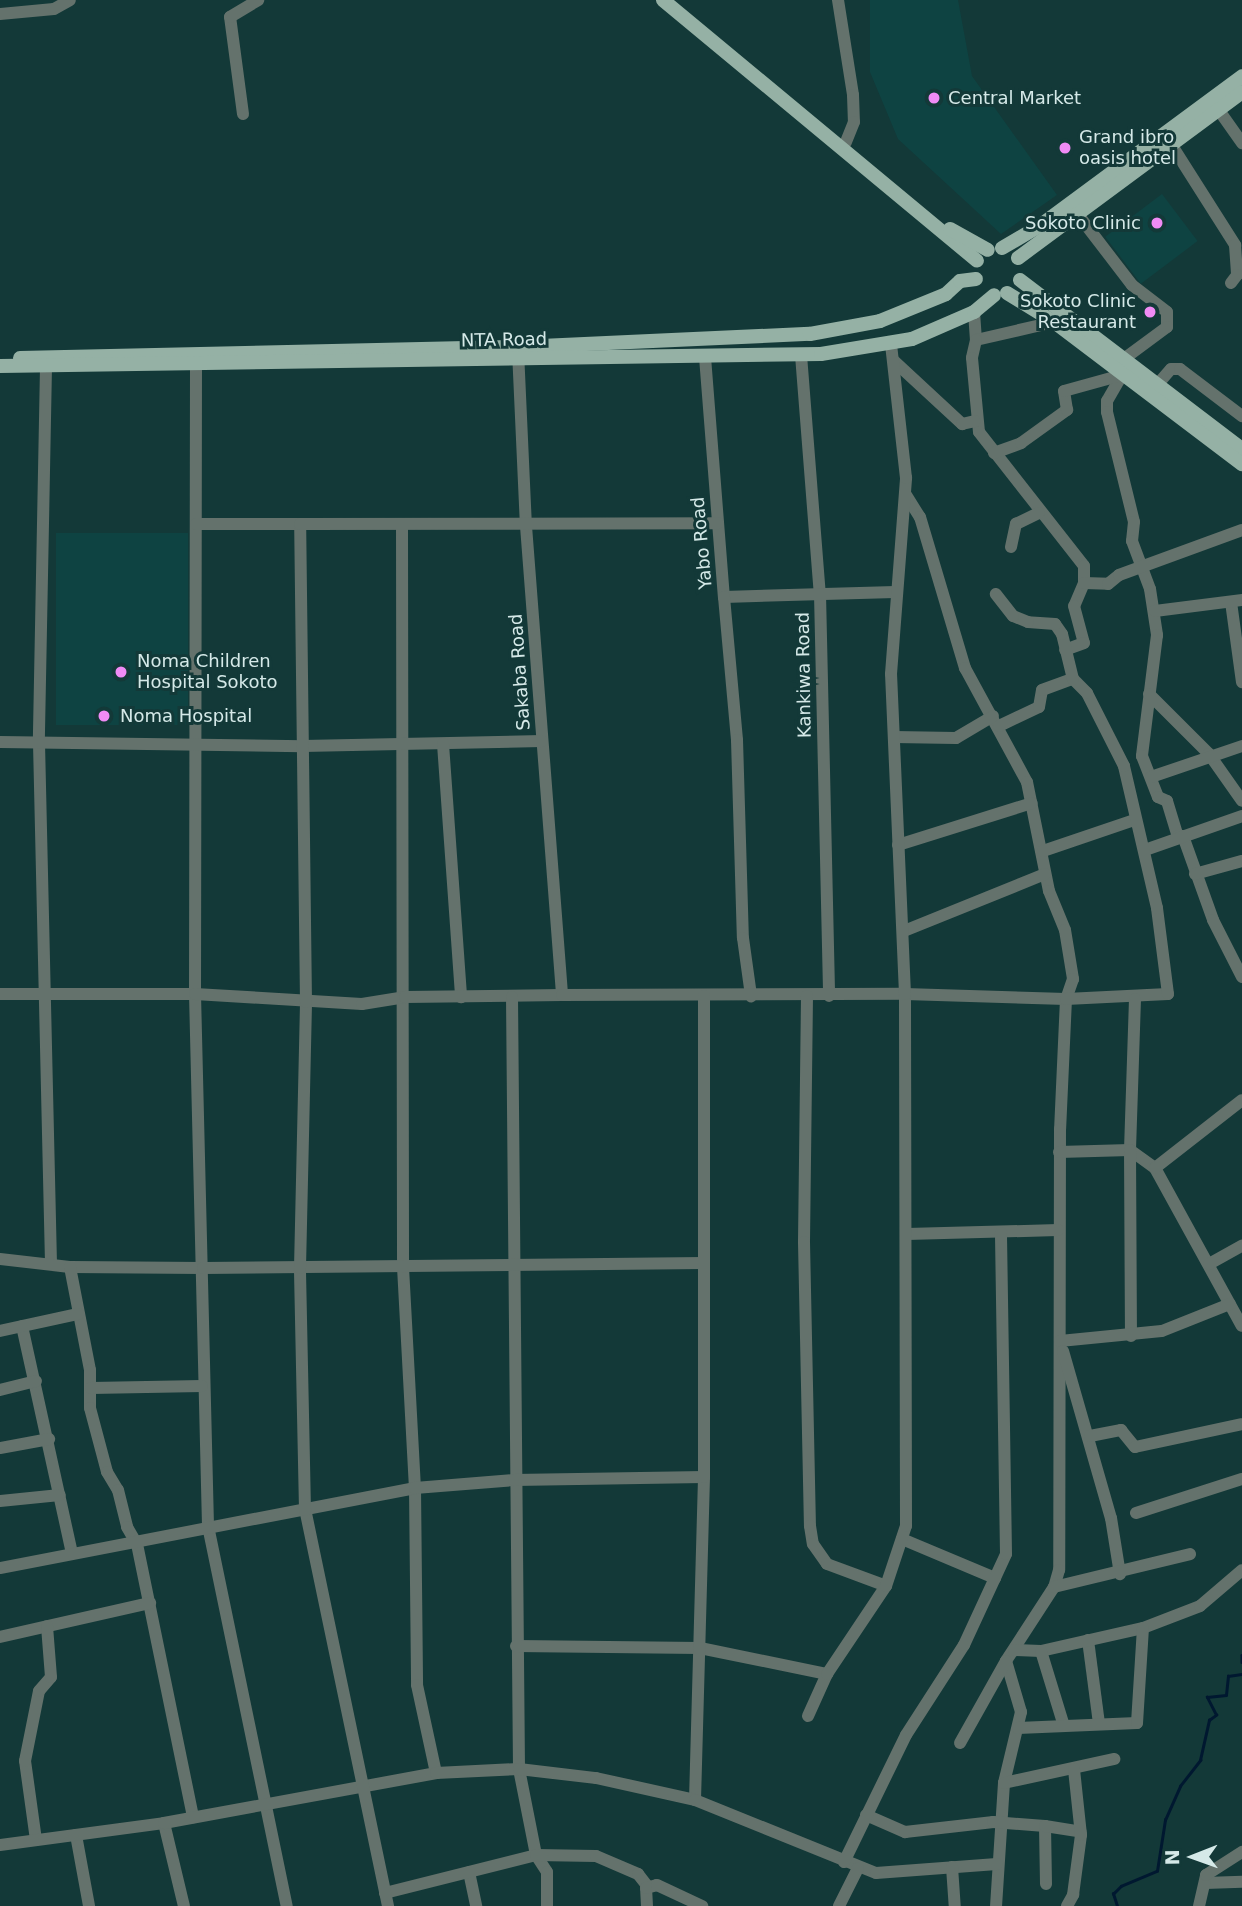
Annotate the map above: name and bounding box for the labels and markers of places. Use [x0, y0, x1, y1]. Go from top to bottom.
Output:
place label: Central Market [948, 87, 1081, 109]
marker: Central Market [926, 90, 942, 106]
place label: Grand ibro oasis hotel [1079, 127, 1176, 170]
marker: Grand ibro oasis hotel [1057, 140, 1073, 156]
place label: Sokoto Clinic [1025, 212, 1141, 234]
marker: Sokoto Clinic [1147, 213, 1167, 233]
place label: Sokoto Clinic Restaurant [1020, 291, 1136, 334]
marker: Sokoto Clinic Restaurant [1142, 304, 1158, 320]
place label: Noma Children Hospital Sokoto [137, 651, 277, 694]
marker: Noma Children Hospital Sokoto [111, 662, 131, 682]
place label: Noma Hospital [120, 705, 252, 727]
marker: Noma Hospital [94, 706, 114, 726]

